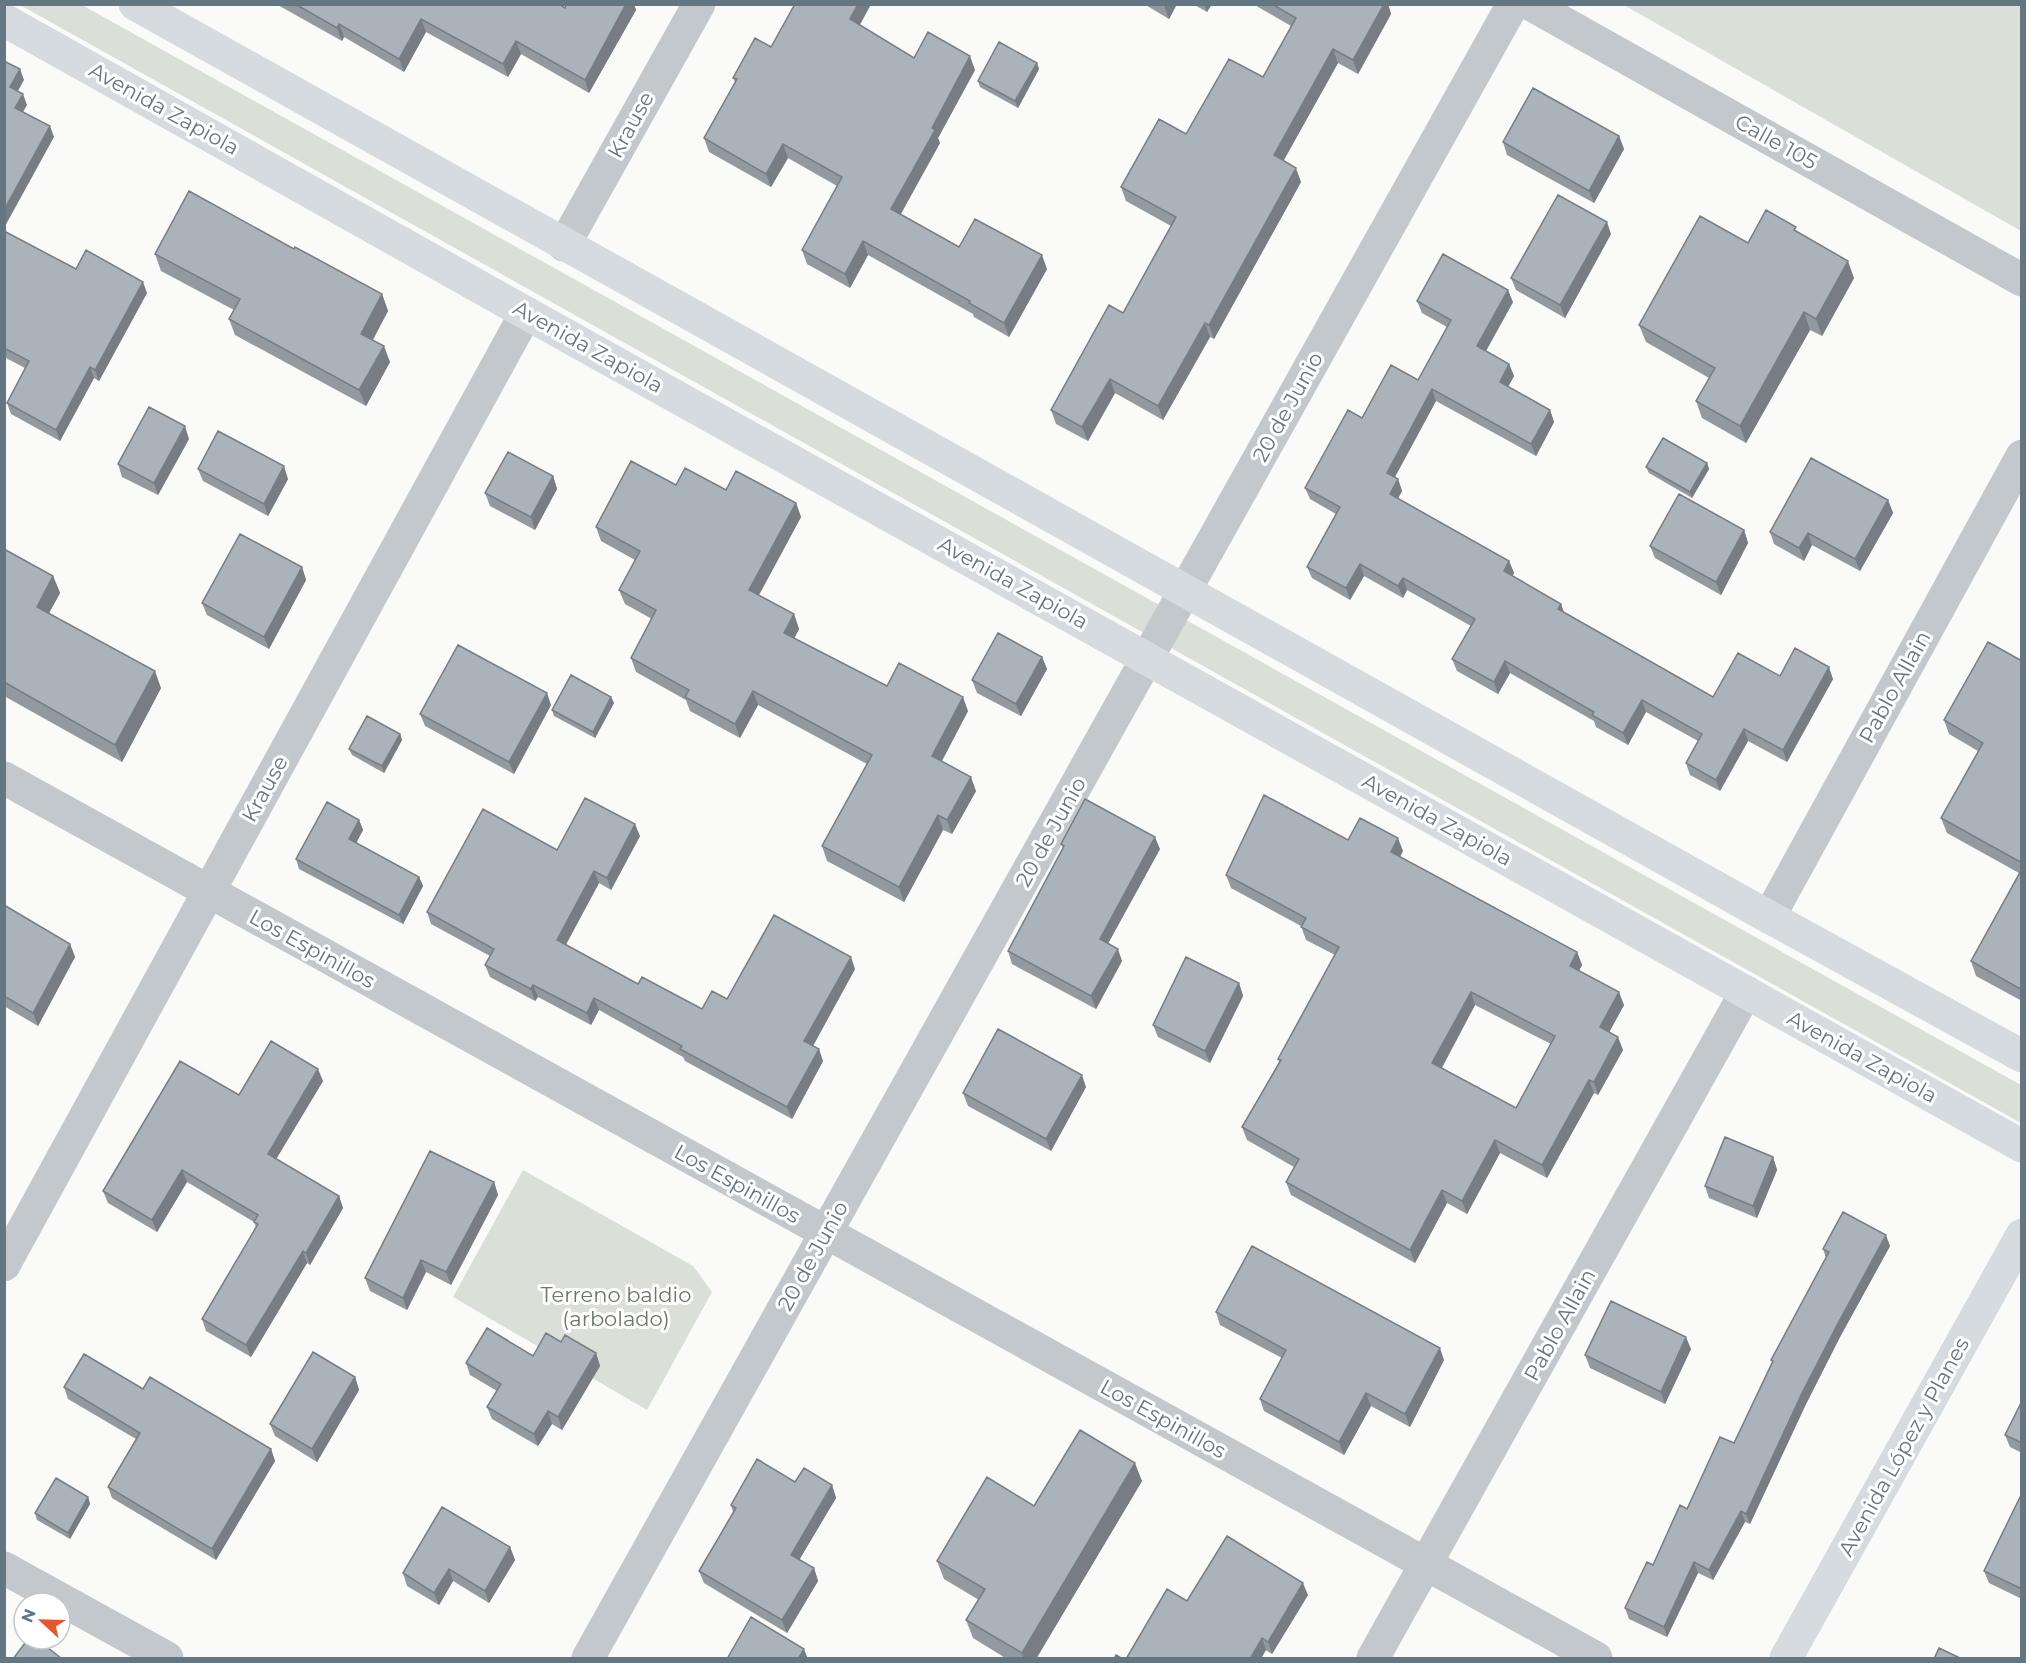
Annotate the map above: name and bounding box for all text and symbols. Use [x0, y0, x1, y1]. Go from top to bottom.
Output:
street label: Avenida Zapiola [85, 57, 244, 160]
street label: Krause [602, 87, 659, 162]
street label: Calle 105 [1731, 109, 1822, 174]
street label: Avenida Zapiola [509, 295, 668, 398]
street label: 20 de Junio [1247, 348, 1328, 466]
street label: Avenida Zapiola [934, 531, 1093, 634]
street label: Pablo Allain [1853, 626, 1936, 747]
street label: Krause [236, 751, 293, 826]
street label: Avenida Zapiola [1358, 768, 1517, 871]
street label: 20 de Junio [1010, 773, 1091, 891]
street label: Los Espinillos [245, 904, 379, 993]
street label: Avenida Zapiola [1783, 1005, 1942, 1108]
street label: Los Espinillos [670, 1139, 804, 1228]
street label: 20 de Junio [772, 1197, 853, 1315]
street label: Pablo Allain [1518, 1264, 1601, 1385]
park label: Terreno baldio (arbolado) [541, 1282, 691, 1331]
street label: Avenida López y Planes [1833, 1333, 1974, 1560]
street label: Los Espinillos [1096, 1374, 1230, 1463]
north arrow [12, 1591, 72, 1651]
text: N [17, 1606, 40, 1625]

